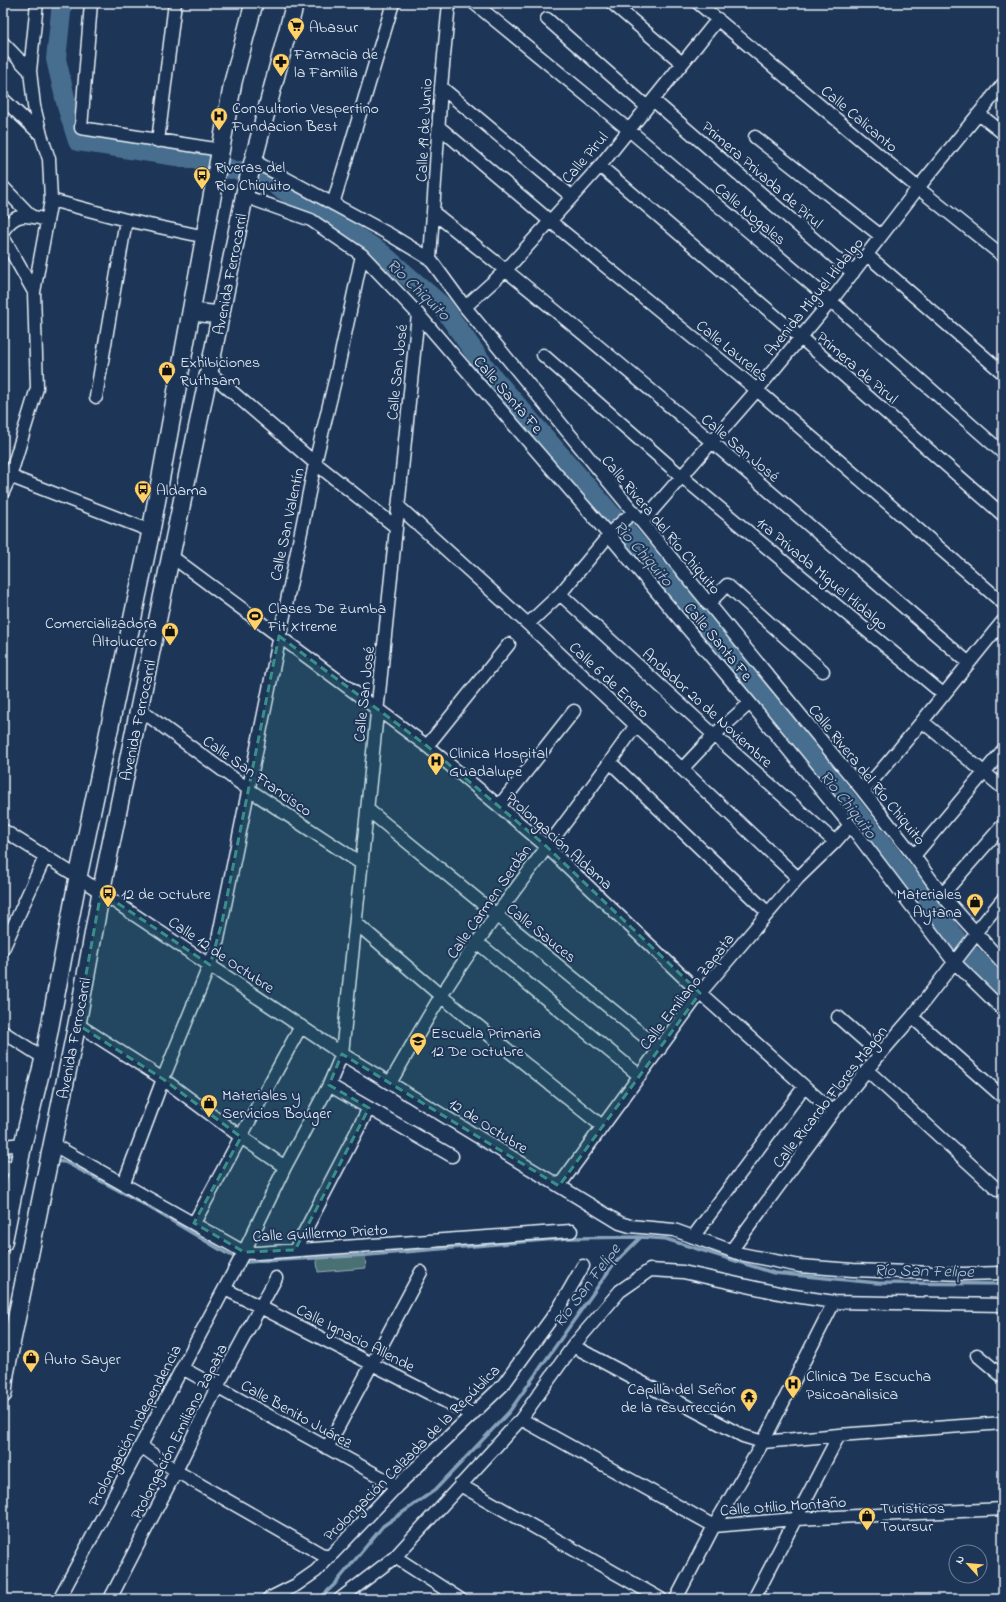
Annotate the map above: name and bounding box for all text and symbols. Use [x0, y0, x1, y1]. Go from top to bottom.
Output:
supermarket icon: Abasur [286, 16, 306, 41]
place label: Abasur [309, 16, 358, 40]
place label: Farmacia de la Familia [293, 43, 379, 85]
pharmacy icon: Farmacia de la Familia [271, 52, 291, 77]
street label: Calle 19 de Junio [410, 78, 440, 183]
street label: Calle Calicanto [815, 80, 903, 159]
place label: Consultorio Vespertino Fundacion Best [231, 97, 379, 139]
hospital icon: Consultorio Vespertino Fundacion Best [209, 106, 229, 131]
street label: Primera Privada de Pirul [696, 116, 828, 235]
street label: Calle Pirul [556, 127, 615, 190]
place label: Riveras del Rio Chiquito [215, 156, 291, 198]
bus stop icon: Riveras del Rio Chiquito [192, 165, 212, 190]
street label: Calle Nogales [709, 177, 791, 252]
street label: Avenida Ferrocarril [207, 211, 255, 337]
street label: Avenida Miguel Hidalgo [759, 233, 870, 362]
water label: Rio Chiquito [380, 253, 456, 328]
street label: Calle Laureles [690, 315, 773, 388]
street label: Calle San José [381, 322, 415, 421]
street label: Primera de Pirul [811, 326, 903, 411]
place label: Exhibiciones Ruthsam [180, 351, 260, 393]
street label: Calle Santa Fe [467, 351, 549, 440]
shop icon: Exhibiciones Ruthsam [157, 360, 177, 385]
street label: Calle San José [695, 408, 785, 489]
street label: Calle Rivera del Río Chiquito [595, 450, 726, 600]
street label: Calle San Valentín [264, 466, 312, 583]
bus stop icon: Aldama [133, 479, 153, 504]
place label: Aldama [156, 479, 207, 503]
street label: 1ra Privada Miguel Hidalgo [750, 512, 893, 637]
water label: Rio Chiquito [607, 515, 679, 593]
place label: Clases De Zumba Fit Xtreme [267, 597, 386, 639]
street label: Calle Santa Fe [677, 598, 758, 688]
sports icon: Clases De Zumba Fit Xtreme [245, 606, 265, 631]
place label: Comercializadora Altolucero [45, 612, 157, 654]
shop icon: Comercializadora Altolucero [160, 621, 180, 646]
street label: Calle 6 de Enero [563, 636, 655, 724]
street label: Andador 20 de Noviembre [636, 643, 778, 775]
street label: Calle San José [348, 644, 382, 743]
street label: Avenida Ferrocarril [114, 657, 164, 783]
street label: Calle Rivera del Río Chiquito [802, 699, 931, 851]
street label: Calle San Francisco [197, 730, 317, 823]
place label: Clinica Hospital Guadalupe [449, 742, 548, 784]
hospital icon: Clinica Hospital Guadalupe [426, 751, 446, 776]
water label: Rio Chiquito [813, 766, 883, 845]
street label: Prolongación Aldama [500, 787, 618, 896]
street label: Calle Carmen Serdán [441, 840, 538, 964]
bus stop icon: 12 de Octubre [98, 883, 118, 908]
place label: 12 de Octubre [121, 883, 212, 907]
place label: Materiales Aytana [897, 883, 962, 925]
shop icon: Materiales Aytana [965, 892, 985, 917]
street label: Calle Sauces [500, 898, 581, 969]
street label: Calle 12 de Octubre [163, 911, 280, 1001]
street label: Calle Emiliano Zapata [634, 929, 741, 1056]
street label: Avenida Ferrocarril [51, 975, 99, 1101]
street label: Calle Ricardo Flores Magón [767, 1021, 894, 1174]
place label: Escuela Primaria 12 De Octubre [431, 1022, 541, 1064]
school or university icon: Escuela Primaria 12 De Octubre [408, 1031, 428, 1056]
place label: Materiales y Servicios Bouger [222, 1084, 331, 1126]
shop icon: Materiales y Servicios Bouger [199, 1093, 219, 1118]
street label: 12 de Octubre [443, 1093, 533, 1161]
street label: Calle Guillermo Prieto [252, 1218, 388, 1250]
water label: Río San Felipe [547, 1237, 628, 1333]
water label: Río San Felipe [874, 1258, 975, 1285]
street label: Calle Ignacio Allende [292, 1299, 419, 1379]
street label: Prolongación Emiliano Zapata [125, 1340, 235, 1524]
street label: Prolongación Independencia [83, 1341, 189, 1511]
shop icon: Auto Sayer [21, 1348, 41, 1373]
place label: Auto Sayer [44, 1348, 121, 1372]
street label: Prolongación Calzada de la República [318, 1359, 506, 1547]
place label: Clinica De Escucha Psicoanalisica [806, 1365, 931, 1407]
street label: Calle Benito Juárez [236, 1374, 356, 1455]
hospital icon: Clinica De Escucha Psicoanalisica [783, 1374, 803, 1399]
place label: Capilla del Señor de la resurrección [621, 1378, 736, 1420]
temple icon: Capilla del Señor de la resurrección [739, 1387, 759, 1412]
street label: Calle Otilio Montaño [719, 1491, 847, 1523]
place label: Turisticos Toursur [880, 1497, 945, 1539]
shop icon: Turisticos Toursur [857, 1506, 877, 1531]
north arrow [948, 1544, 988, 1584]
text: N [951, 1553, 969, 1567]

